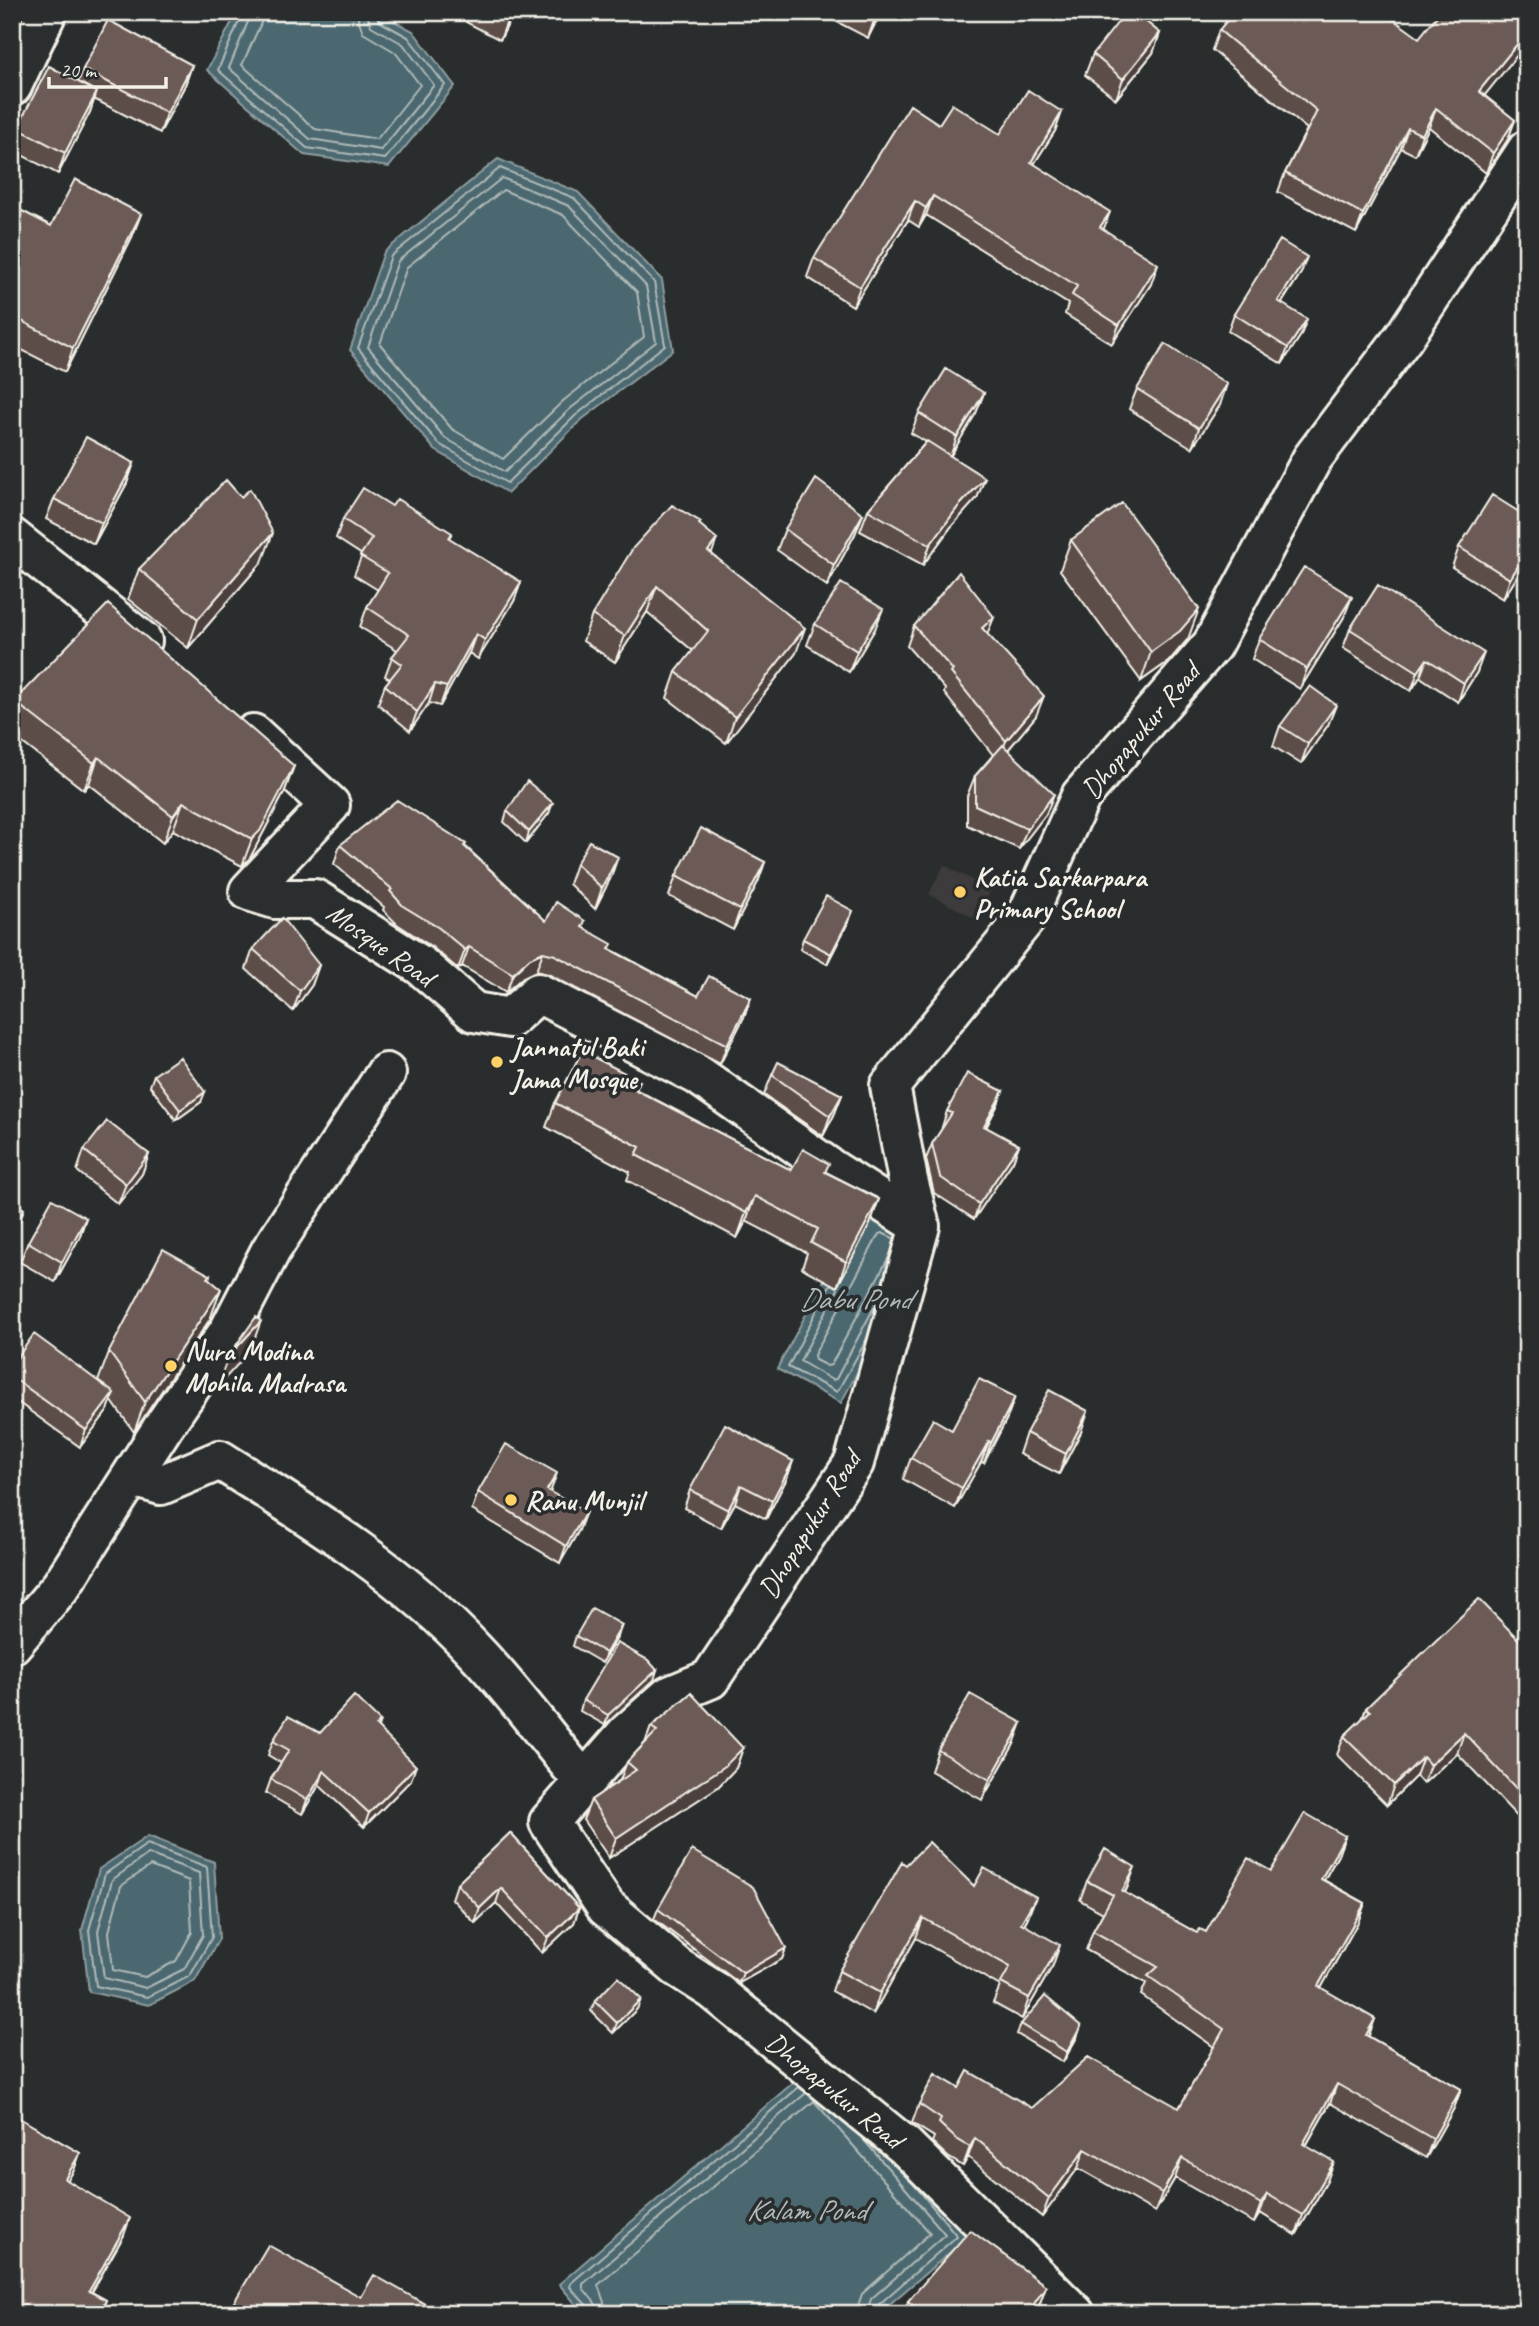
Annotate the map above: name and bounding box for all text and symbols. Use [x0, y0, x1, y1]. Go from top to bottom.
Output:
scale bar [49, 46, 166, 90]
text: 20 m [60, 57, 98, 83]
street label: Dhopapukur Road [1073, 652, 1210, 806]
place label: Katia Sarkarpara Primary School [974, 859, 1149, 926]
marker: Katia Sarkarpara Primary School [952, 884, 968, 900]
street label: Mosque Road [320, 895, 445, 996]
place label: Jannatul Baki Jama Mosque [509, 1029, 647, 1096]
marker: Jannatul Baki Jama Mosque [489, 1054, 505, 1070]
water label: Dabu Pond [799, 1280, 920, 1318]
place label: Nura Modina Mohila Madrasa [185, 1333, 347, 1400]
marker: Nura Modina Mohila Madrasa [163, 1358, 179, 1374]
street label: Dhopapukur Road [750, 1441, 871, 1604]
place label: Ranu Munjil [525, 1483, 649, 1518]
marker: Ranu Munjil [503, 1492, 519, 1508]
street label: Dhopapukur Road [759, 2024, 914, 2159]
water label: Kalam Pond [746, 2191, 875, 2229]

